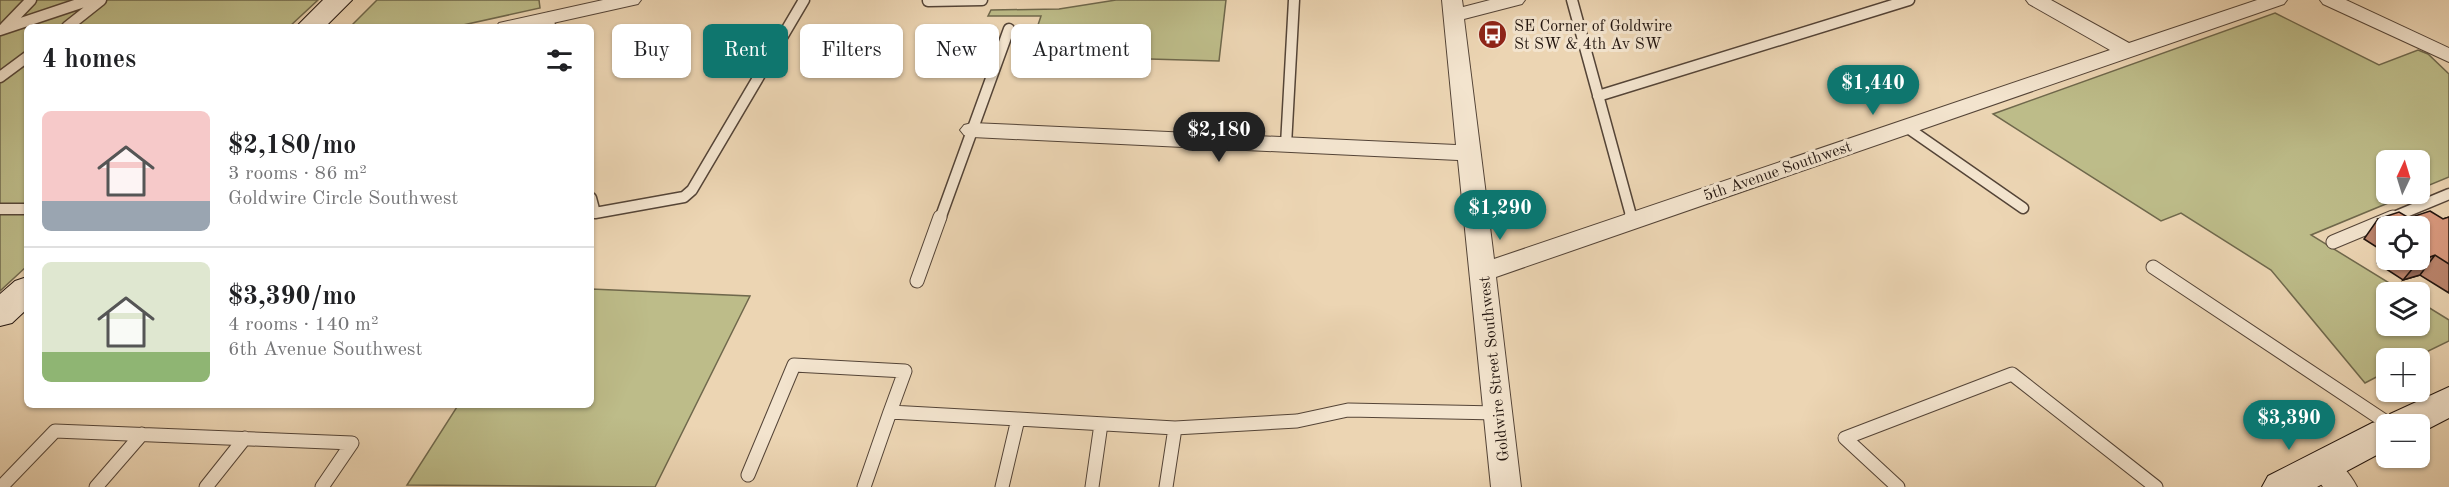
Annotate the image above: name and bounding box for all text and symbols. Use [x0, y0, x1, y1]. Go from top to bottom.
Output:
bus stop icon: SE Corner of Goldwire St SW & 4th Av SW [1477, 18, 1509, 50]
place label: SE Corner of Goldwire St SW & 4th Av SW [1514, 19, 1672, 53]
chip: Buy [612, 24, 691, 78]
chip: Rent [703, 24, 788, 78]
chip: Filters [800, 24, 903, 78]
chip: New [915, 24, 999, 78]
chip: Apartment [1011, 24, 1151, 78]
icon: filters [543, 44, 576, 77]
text: 4 homes [42, 47, 136, 73]
pin: $1,440 [1824, 65, 1922, 116]
text: $1,440 [1841, 74, 1905, 94]
pin: $2,180 [1170, 112, 1268, 163]
text: $2,180 [1187, 121, 1251, 141]
text: $2,180/mo [228, 133, 356, 159]
icon: home [90, 135, 162, 207]
street label: 5th Avenue Southwest [1701, 139, 1854, 205]
north arrow [2376, 150, 2430, 204]
map controls [2376, 150, 2430, 468]
text: 3 rooms · 86 m² [228, 164, 367, 184]
text: Goldwire Circle Southwest [228, 189, 458, 209]
pin: $1,290 [1451, 190, 1549, 241]
text: $1,290 [1468, 199, 1532, 219]
button: locate [2376, 216, 2430, 270]
street label: Goldwire Street Southwest [1477, 275, 1513, 462]
button: layers [2376, 282, 2430, 336]
text: $3,390/mo [228, 284, 356, 310]
icon: home [90, 286, 162, 358]
text: 4 rooms · 140 m² [228, 315, 378, 335]
text: 6th Avenue Southwest [228, 340, 423, 360]
button: + [2376, 348, 2430, 402]
pin: $3,390 [2240, 400, 2338, 451]
text: $3,390 [2257, 409, 2321, 429]
button: − [2376, 414, 2430, 468]

